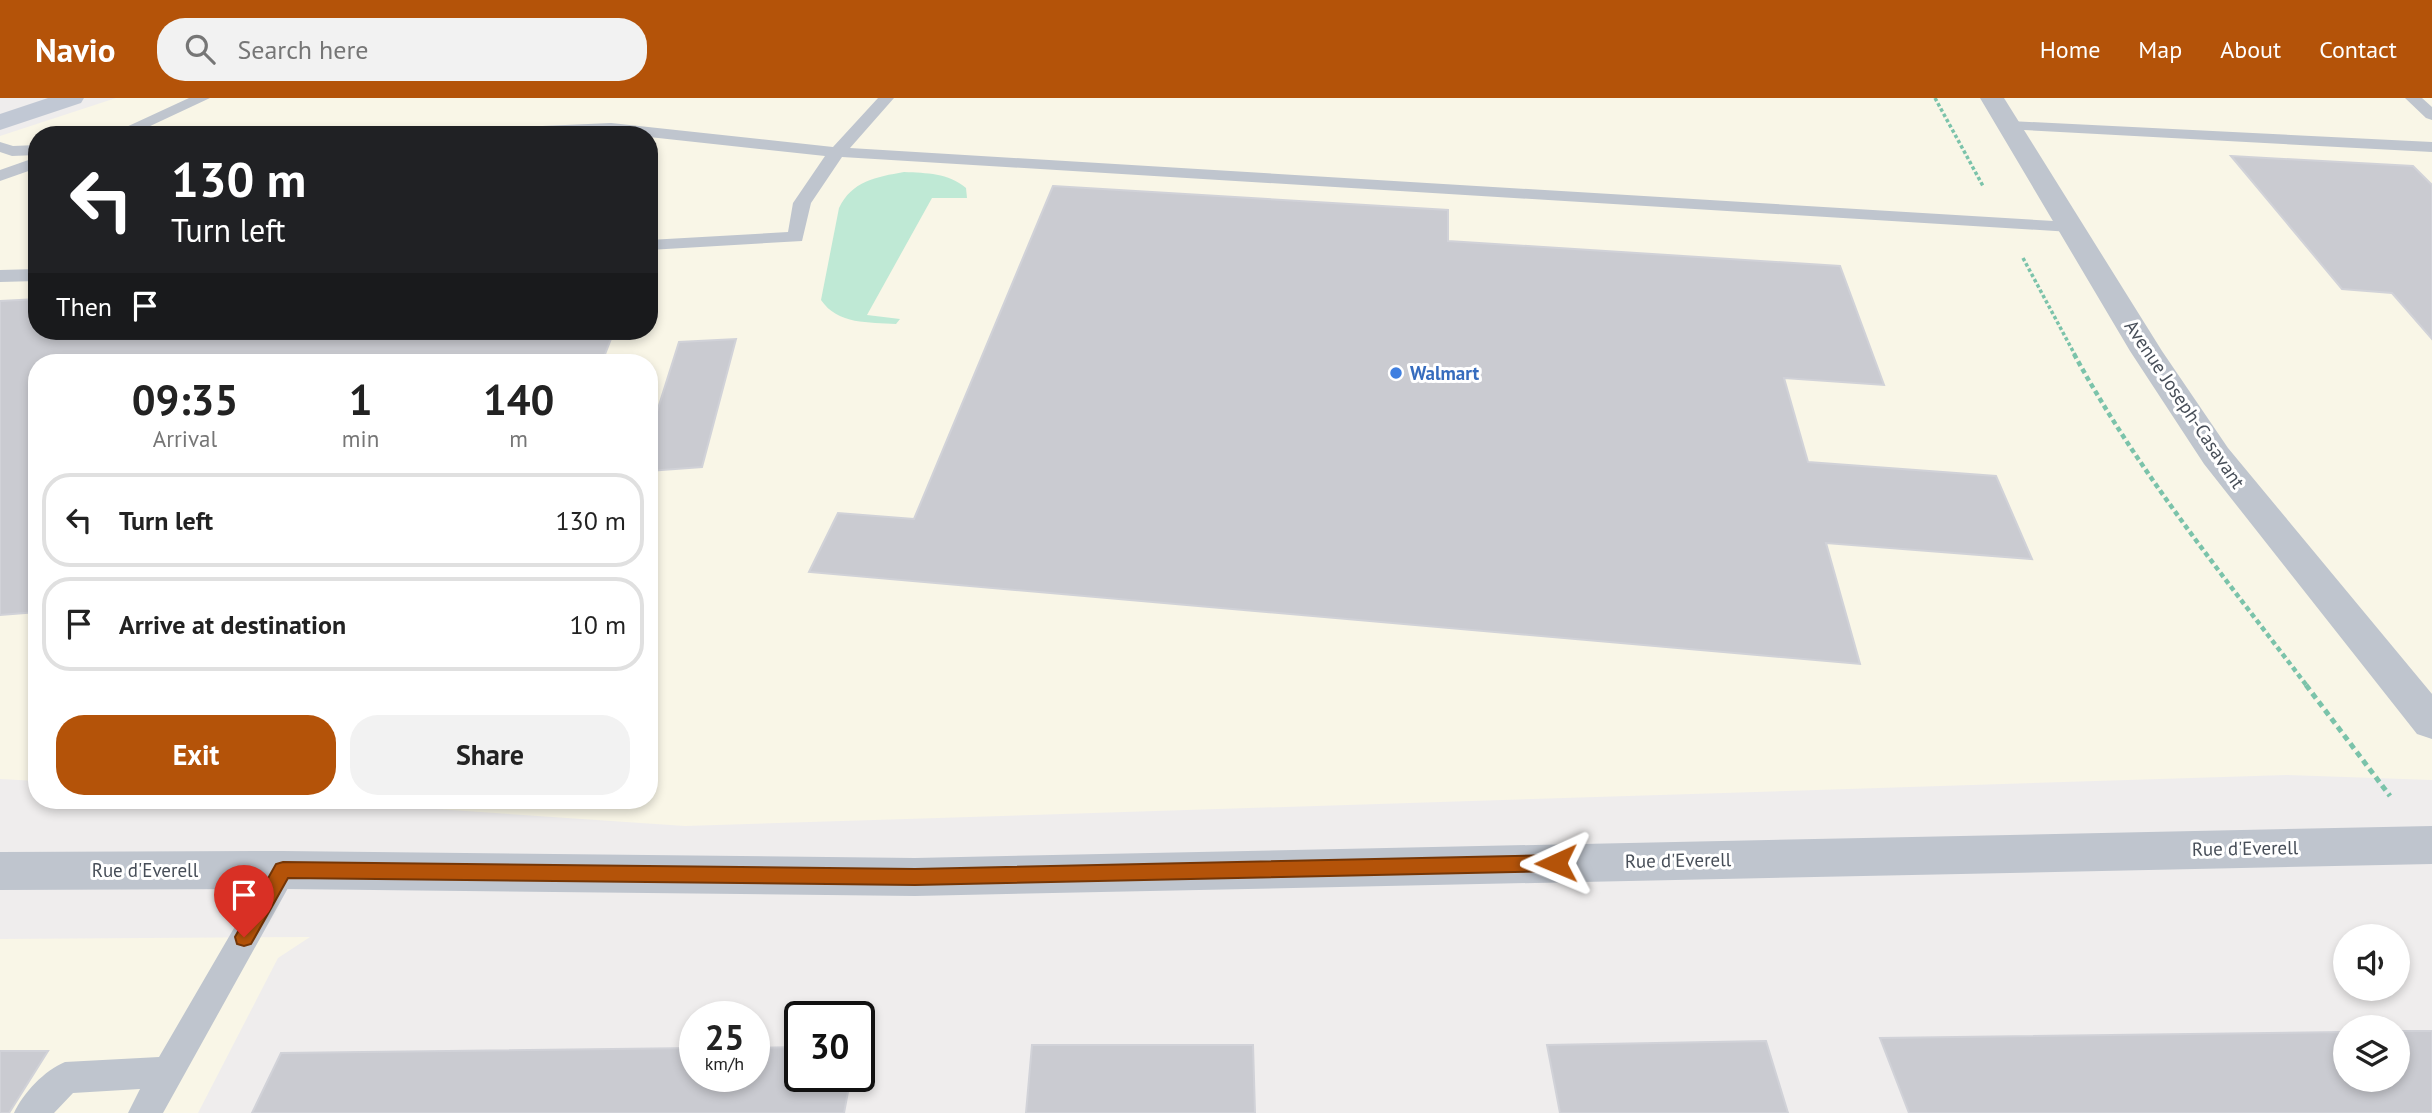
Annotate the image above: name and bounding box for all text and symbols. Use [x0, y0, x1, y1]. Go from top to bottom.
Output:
search box [157, 18, 647, 81]
text: Navio [35, 28, 115, 71]
icon: search [181, 30, 219, 68]
text: Search here [237, 33, 369, 66]
text: Home [2040, 34, 2100, 65]
text: Map [2138, 34, 2182, 65]
text: About [2220, 34, 2281, 65]
text: Contact [2319, 34, 2397, 65]
text: 130 m [171, 147, 306, 211]
icon: left [56, 154, 147, 245]
text: Turn left [171, 209, 286, 251]
icon: arrive [126, 287, 164, 325]
text: Then [56, 290, 112, 323]
street label: Avenue Joseph-Casavant [2120, 315, 2251, 493]
place label: Walmart [1410, 361, 1479, 385]
marker: Walmart [1388, 365, 1404, 381]
text: 09:35 [132, 372, 238, 427]
text: 1 [349, 372, 372, 427]
text: 140 [483, 372, 554, 427]
text: Arrival [153, 424, 217, 453]
text: min [342, 424, 379, 453]
text: m [509, 424, 528, 453]
icon: left [60, 501, 98, 539]
text: Turn left [119, 504, 213, 537]
text: 130 m [555, 504, 626, 537]
icon: arrive [60, 605, 98, 643]
text: Arrive at destination [119, 608, 346, 641]
text: 10 m [570, 608, 626, 641]
button: Exit [56, 715, 336, 795]
button: Share [350, 715, 630, 795]
position arrow [1519, 826, 1593, 900]
street label: Rue d'Everell [2192, 835, 2299, 861]
street label: Rue d'Everell [1625, 847, 1732, 873]
street label: Rue d'Everell [92, 858, 199, 882]
pin [214, 865, 274, 937]
icon: arrive [225, 876, 263, 914]
map controls [2333, 924, 2410, 1092]
button: sound [2333, 924, 2410, 1001]
speed limit sign: 30 [784, 1001, 875, 1092]
text: 25 [705, 1014, 744, 1060]
button: layers [2333, 1015, 2410, 1092]
text: km/h [705, 1052, 744, 1075]

